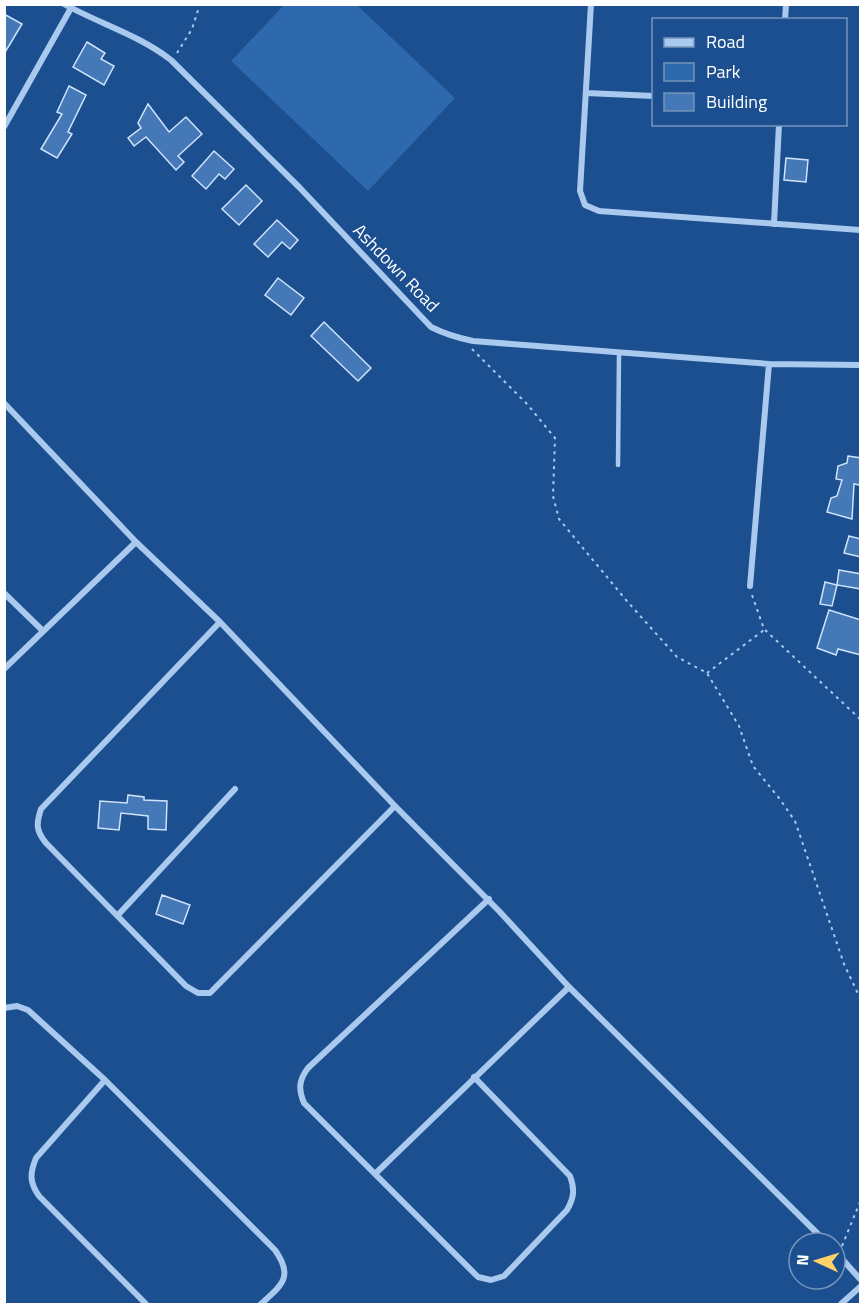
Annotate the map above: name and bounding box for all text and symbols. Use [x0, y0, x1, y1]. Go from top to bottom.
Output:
legend [652, 18, 847, 126]
text: Road [706, 28, 745, 55]
text: Park [706, 58, 741, 85]
text: Building [706, 88, 767, 115]
street label: Ashdown Road [347, 217, 446, 318]
north arrow [787, 1231, 847, 1291]
text: N [790, 1254, 814, 1266]

